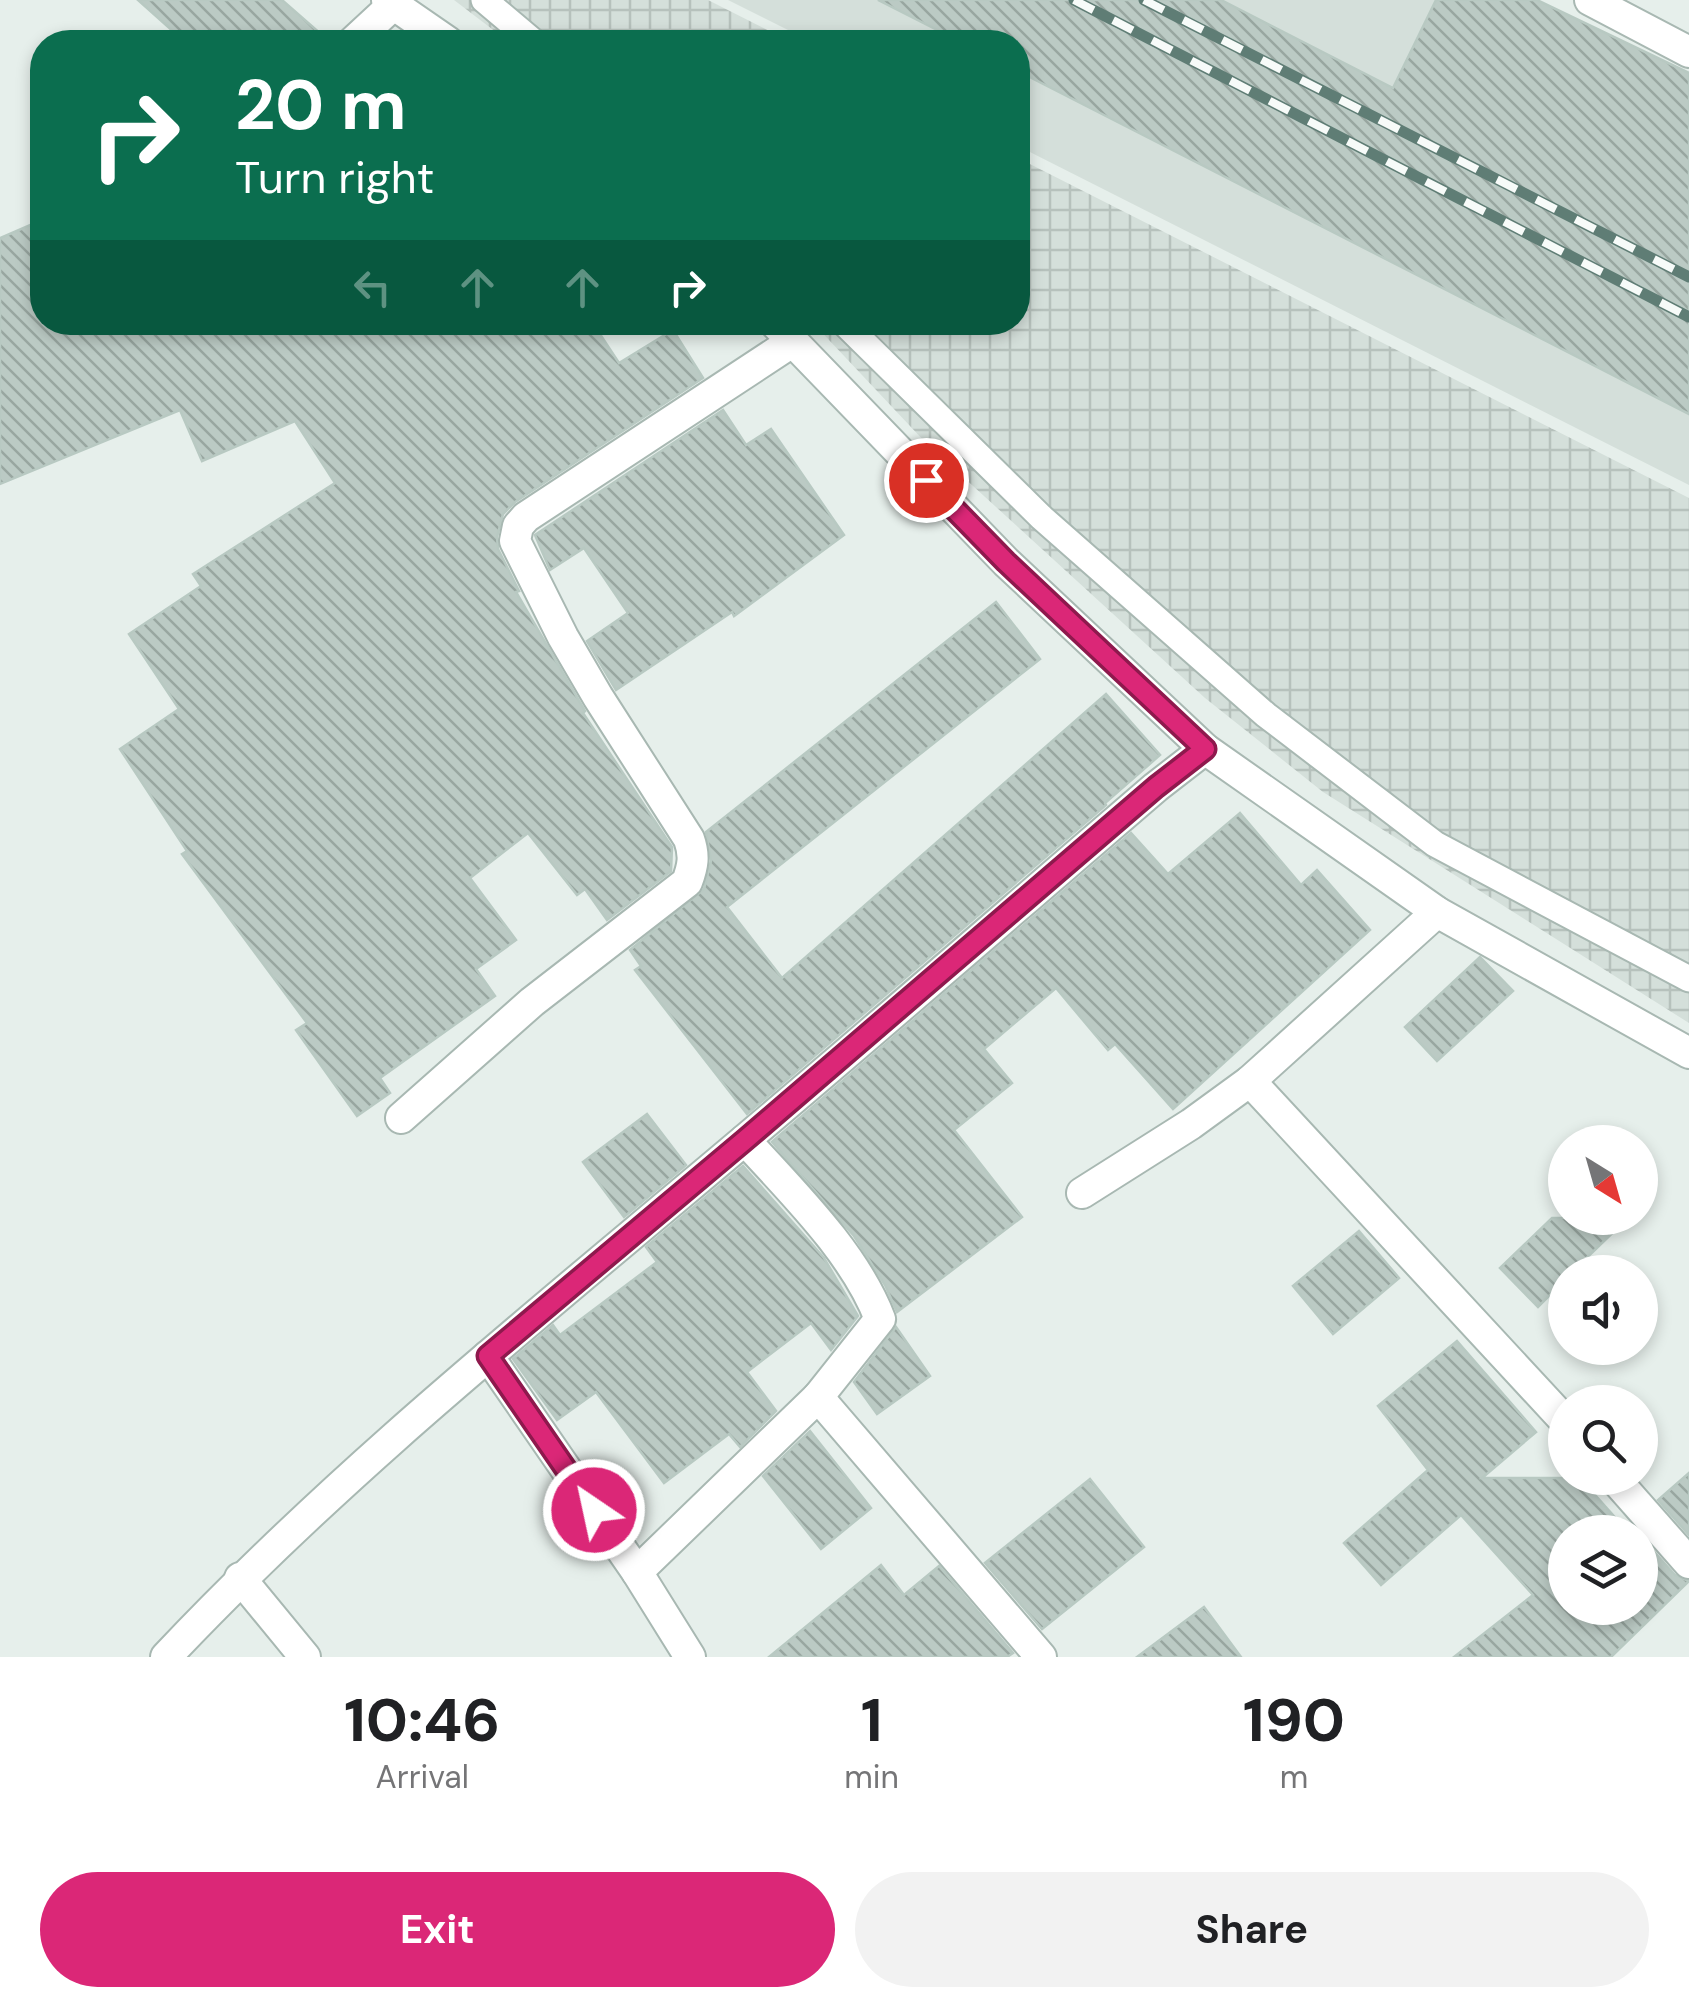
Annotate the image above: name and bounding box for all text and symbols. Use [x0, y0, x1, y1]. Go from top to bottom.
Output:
text: 20 m [235, 60, 407, 151]
icon: right [70, 70, 200, 200]
text: Turn right [235, 148, 434, 207]
icon: left [345, 260, 400, 315]
icon: ahead [450, 260, 505, 315]
icon: ahead [555, 260, 610, 315]
icon: right [660, 260, 715, 315]
pin [884, 438, 969, 523]
icon: arrive [899, 453, 954, 508]
north arrow [1548, 1125, 1658, 1235]
map controls [1548, 1125, 1658, 1625]
button: sound [1548, 1255, 1658, 1365]
button: search [1548, 1385, 1658, 1495]
position arrow [542, 1458, 646, 1562]
button: layers [1548, 1515, 1658, 1625]
text: 10:46 [344, 1681, 500, 1760]
text: 1 [861, 1681, 883, 1760]
text: 190 [1243, 1681, 1345, 1760]
text: Arrival [376, 1756, 469, 1798]
text: min [844, 1756, 899, 1798]
text: m [1280, 1756, 1308, 1798]
button: Exit [40, 1872, 835, 1987]
button: Share [855, 1872, 1649, 1987]

